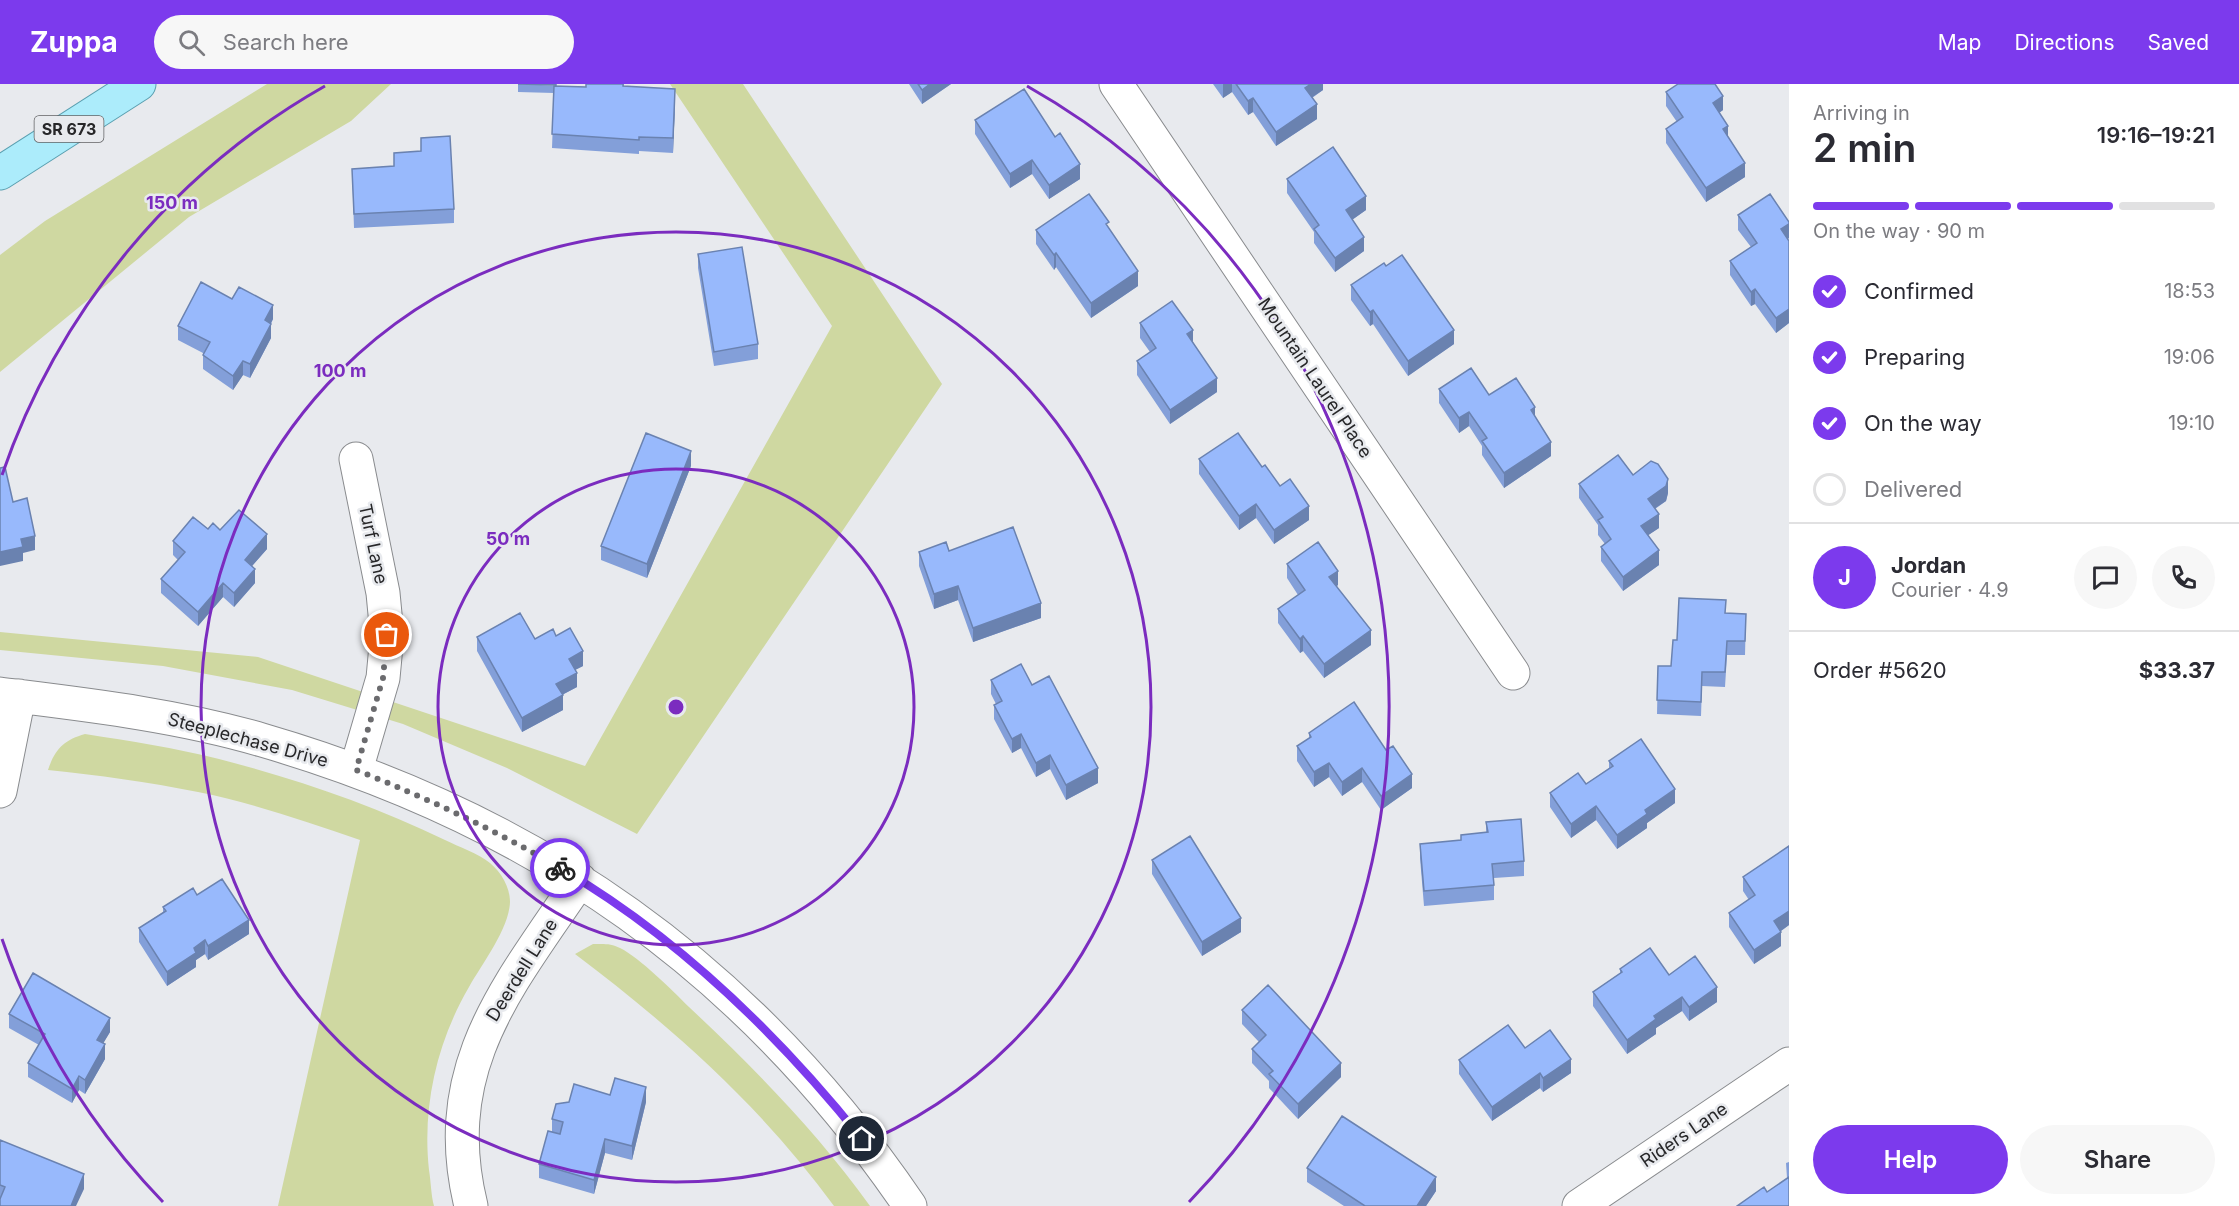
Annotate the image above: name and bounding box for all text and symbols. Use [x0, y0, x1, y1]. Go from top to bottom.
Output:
search box [154, 15, 574, 69]
text: Zuppa [30, 25, 118, 59]
icon: search [175, 26, 208, 59]
text: Search here [223, 29, 349, 55]
text: Map [1938, 30, 1981, 55]
text: Directions [2014, 30, 2115, 55]
text: Saved [2148, 30, 2209, 55]
text: Arriving in [1813, 101, 1910, 125]
road number: SR 673 [34, 116, 104, 142]
text: 19:16–19:21 [2097, 122, 2215, 148]
text: 2 min [1813, 124, 1916, 171]
text: 150 m [146, 192, 198, 213]
text: On the way · 90 m [1813, 219, 1985, 243]
icon: check [1813, 275, 1846, 308]
text: Confirmed [1864, 278, 1974, 304]
text: 18:53 [2164, 279, 2215, 303]
street label: Mountain Laurel Place [1254, 294, 1377, 462]
icon: check [1813, 341, 1846, 374]
text: Preparing [1864, 344, 1965, 370]
text: 19:06 [2164, 345, 2215, 369]
text: 100 m [314, 360, 366, 381]
icon: check [1813, 407, 1846, 440]
text: On the way [1864, 410, 1982, 436]
text: 19:10 [2168, 411, 2215, 435]
text: Delivered [1864, 476, 1962, 502]
street label: Turf Lane [355, 502, 392, 586]
text: 50 m [486, 528, 530, 549]
button: chat [2074, 546, 2137, 609]
button: phone [2152, 546, 2215, 609]
text: Jordan [1891, 552, 1966, 578]
text: J [1838, 564, 1851, 590]
text: Courier · 4.9 [1891, 578, 2009, 602]
pin [361, 609, 412, 660]
icon: bag [370, 618, 403, 651]
text: Order #5620 [1813, 657, 1947, 683]
text: $33.37 [2139, 657, 2215, 683]
centre of rings [666, 697, 686, 717]
street label: Steeplechase Drive [166, 708, 330, 771]
courier [530, 838, 590, 898]
icon: bike [544, 852, 577, 885]
street label: Deerdell Lane [482, 914, 562, 1025]
street label: Riders Lane [1636, 1098, 1731, 1171]
pin [836, 1113, 887, 1164]
icon: home [845, 1122, 878, 1155]
button: Help [1813, 1125, 2008, 1194]
button: Share [2020, 1125, 2215, 1194]

